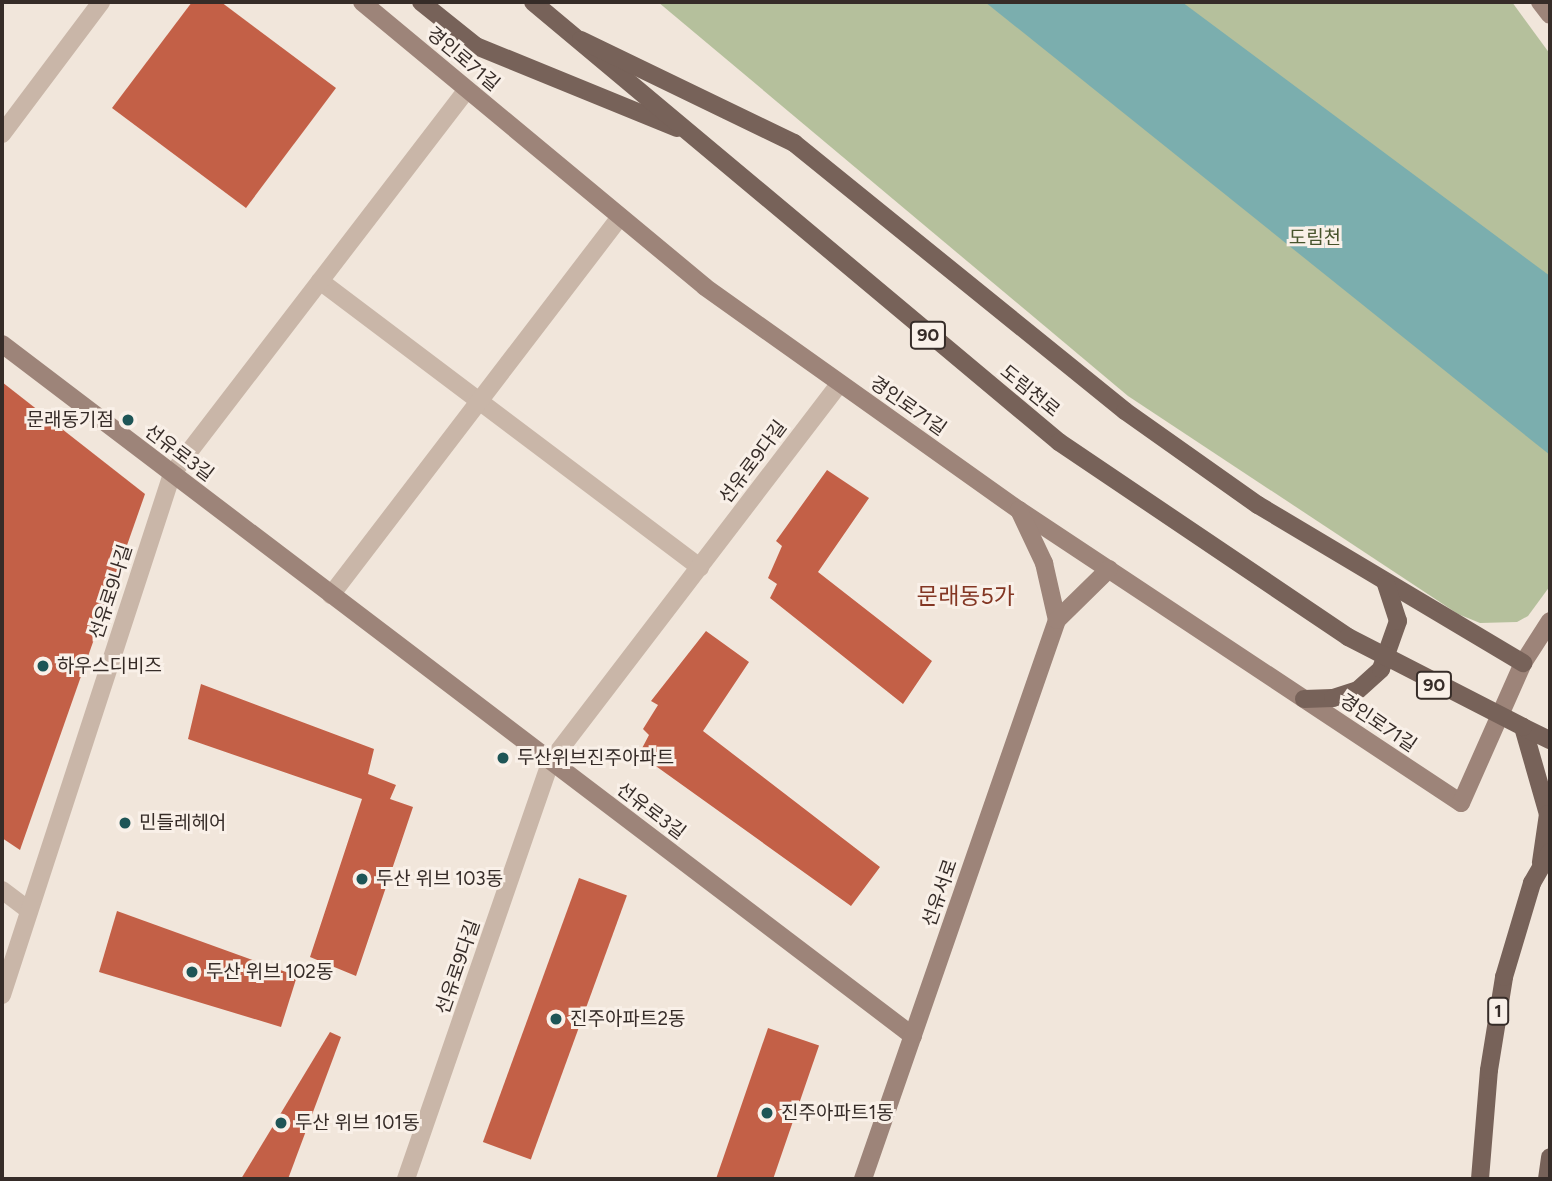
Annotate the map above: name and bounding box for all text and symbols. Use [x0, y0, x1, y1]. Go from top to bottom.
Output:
street label: 경인로71길 [422, 22, 504, 96]
park label: 도림천 [1289, 227, 1341, 249]
road number: 90 [909, 320, 947, 349]
street label: 도림천로 [996, 360, 1064, 422]
street label: 경인로71길 [865, 371, 951, 441]
place label: 문래동기점 [27, 409, 114, 431]
marker: 문래동기점 [120, 412, 136, 428]
street label: 선유로9다길 [714, 416, 792, 508]
street label: 선유로3길 [140, 420, 218, 486]
street label: 선유로9나길 [85, 542, 137, 642]
district label: 문래동5가 [917, 582, 1015, 610]
place label: 하우스디비즈 [57, 655, 162, 677]
marker: 하우스디비즈 [35, 658, 51, 674]
road number: 90 [1415, 670, 1453, 700]
street label: 경인로71길 [1335, 689, 1421, 757]
place label: 두산위브진주아파트 [517, 747, 674, 769]
marker: 두산위브진주아파트 [495, 750, 511, 766]
street label: 선유로3길 [612, 778, 690, 844]
place label: 민들레헤어 [139, 812, 226, 834]
marker: 민들레헤어 [117, 815, 133, 831]
street label: 선유서로 [918, 856, 962, 930]
place label: 두산 위브 103동 [376, 868, 503, 890]
marker: 두산 위브 103동 [354, 871, 370, 887]
street label: 선유로9다길 [431, 917, 485, 1017]
place label: 두산 위브 102동 [206, 961, 333, 983]
marker: 두산 위브 102동 [184, 964, 200, 980]
road number: 1 [1486, 996, 1510, 1026]
place label: 진주아파트2동 [570, 1008, 686, 1030]
marker: 진주아파트2동 [548, 1011, 564, 1027]
place label: 진주아파트1동 [781, 1102, 894, 1124]
marker: 진주아파트1동 [759, 1105, 775, 1121]
place label: 두산 위브 101동 [295, 1112, 420, 1134]
marker: 두산 위브 101동 [273, 1115, 289, 1131]

